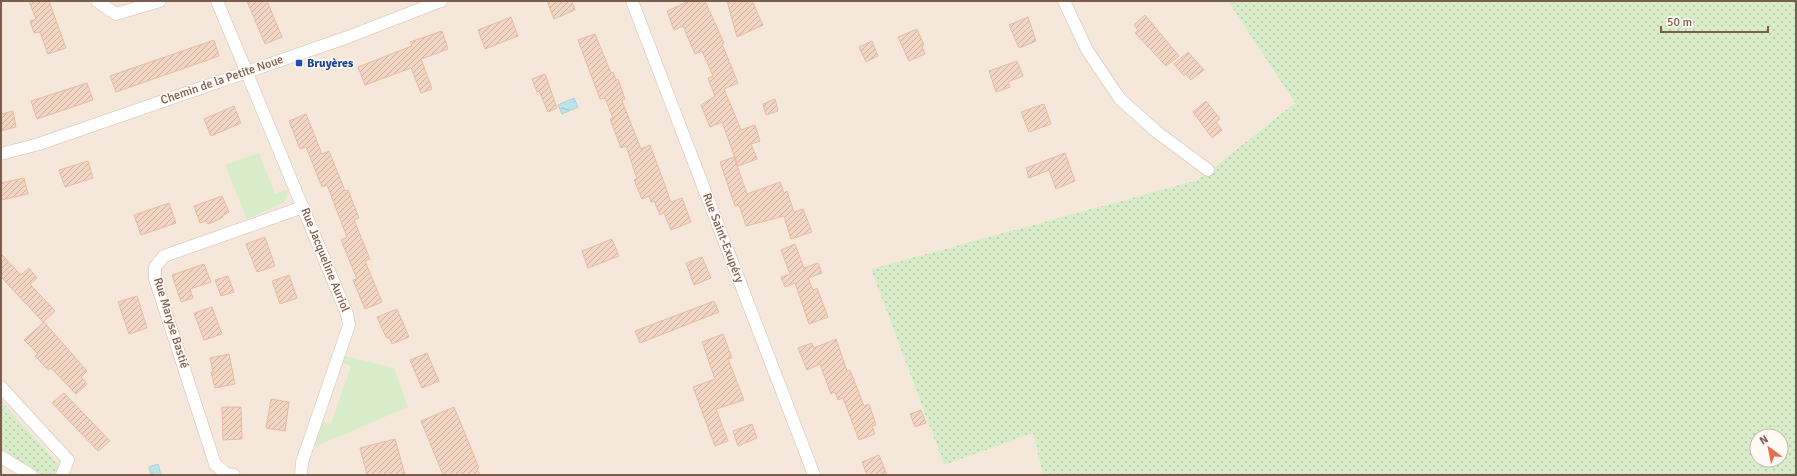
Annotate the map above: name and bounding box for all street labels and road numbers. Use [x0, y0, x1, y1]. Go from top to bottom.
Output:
street label: Chemin de la Petite Noue [159, 52, 285, 108]
street label: Rue Saint-Exupéry [699, 191, 747, 285]
street label: Rue Jacqueline Auriol [297, 206, 353, 315]
street label: Rue Maryse Bastié [150, 276, 192, 370]

